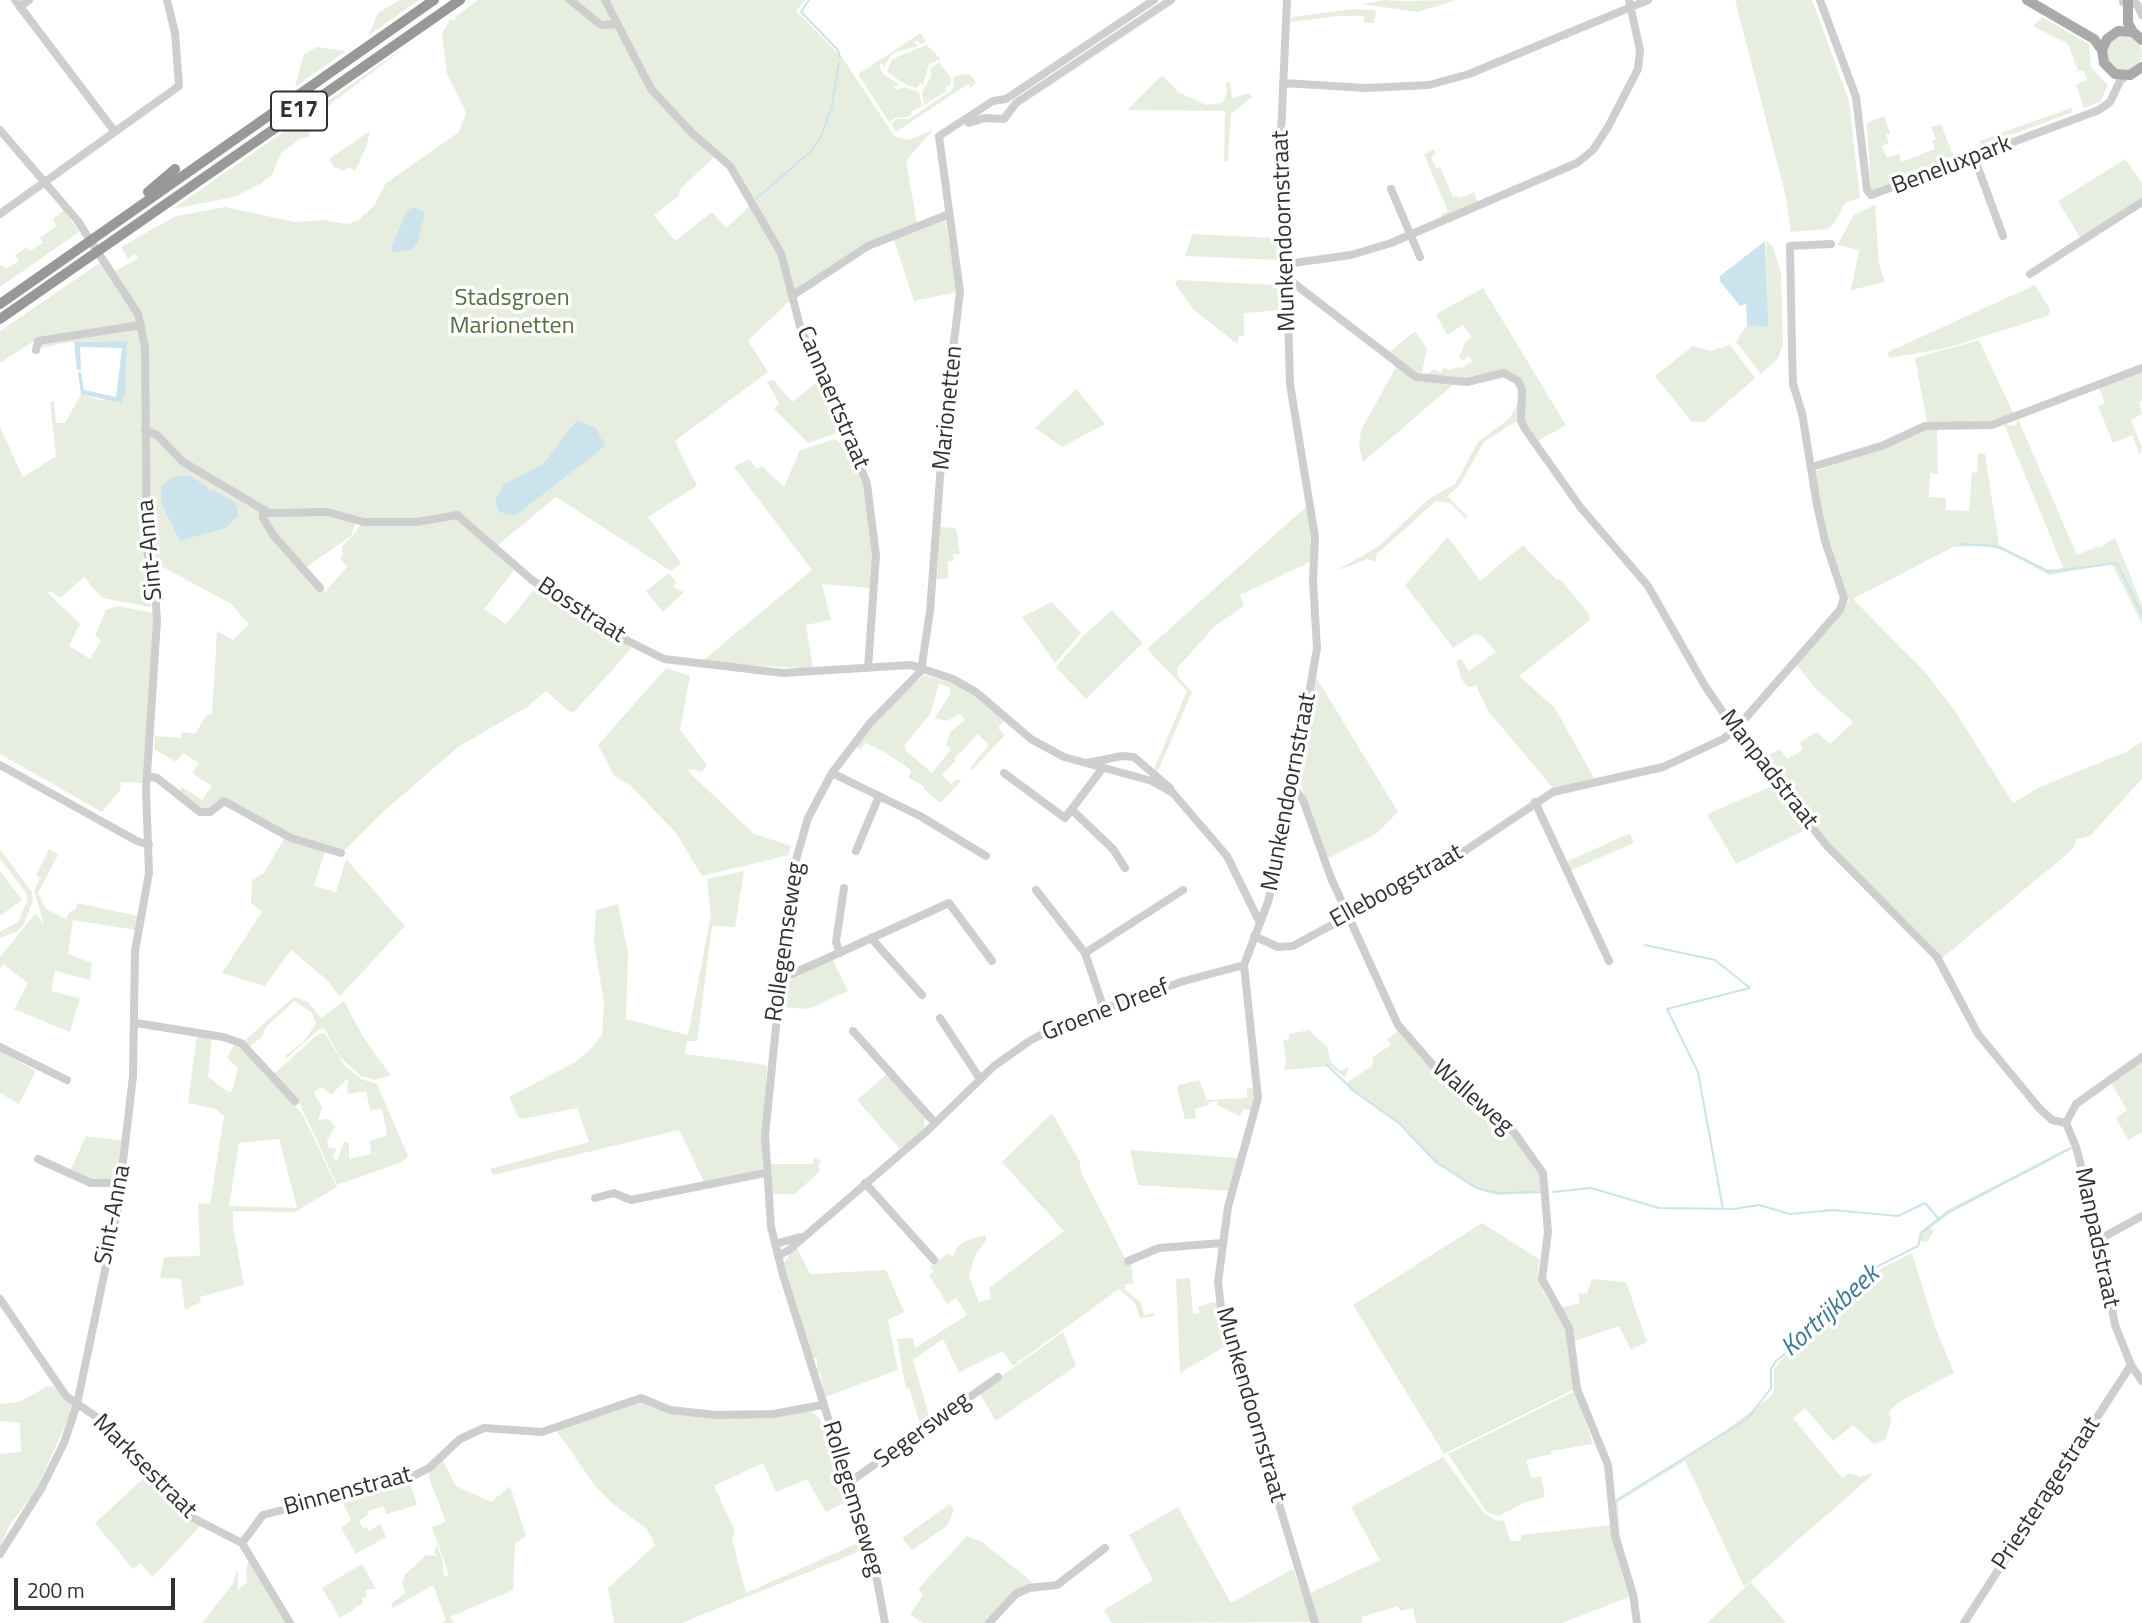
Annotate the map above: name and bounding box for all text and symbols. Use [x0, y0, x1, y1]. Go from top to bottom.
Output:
road number: E17 [271, 92, 327, 130]
street label: Munkendoornstraat [1267, 130, 1303, 332]
street label: Beneluxpark [1888, 130, 2016, 202]
park label: Stadsgroen Marionetten [449, 285, 575, 341]
street label: Cannaertstraat [789, 322, 875, 474]
street label: Marionetten [928, 344, 970, 472]
street label: Sint-Anna [132, 498, 170, 602]
street label: Bosstraat [532, 572, 630, 650]
street label: Munkendoornstraat [1257, 690, 1323, 894]
street label: Manpadstraat [1713, 705, 1823, 835]
street label: Elleboogstraat [1326, 839, 1468, 935]
street label: Rollegemseweg [761, 860, 811, 1024]
street label: Groene Dreef [1038, 974, 1174, 1048]
street label: Walleweg [1425, 1055, 1519, 1141]
street label: Sint-Anna [90, 1163, 138, 1267]
street label: Manpadstraat [2067, 1165, 2125, 1311]
water label: Kortrijkbeek [1775, 1260, 1887, 1364]
street label: Munkendoornstraat [1208, 1304, 1292, 1506]
street label: Segersweg [869, 1387, 977, 1475]
street label: Marksestraat [86, 1409, 202, 1525]
street label: Priesteragestraat [1987, 1412, 2107, 1576]
street label: Rollegemseweg [815, 1418, 889, 1580]
street label: Binnenstraat [281, 1461, 415, 1523]
scale bar [18, 1564, 178, 1608]
text: 200 m [27, 1574, 84, 1606]

